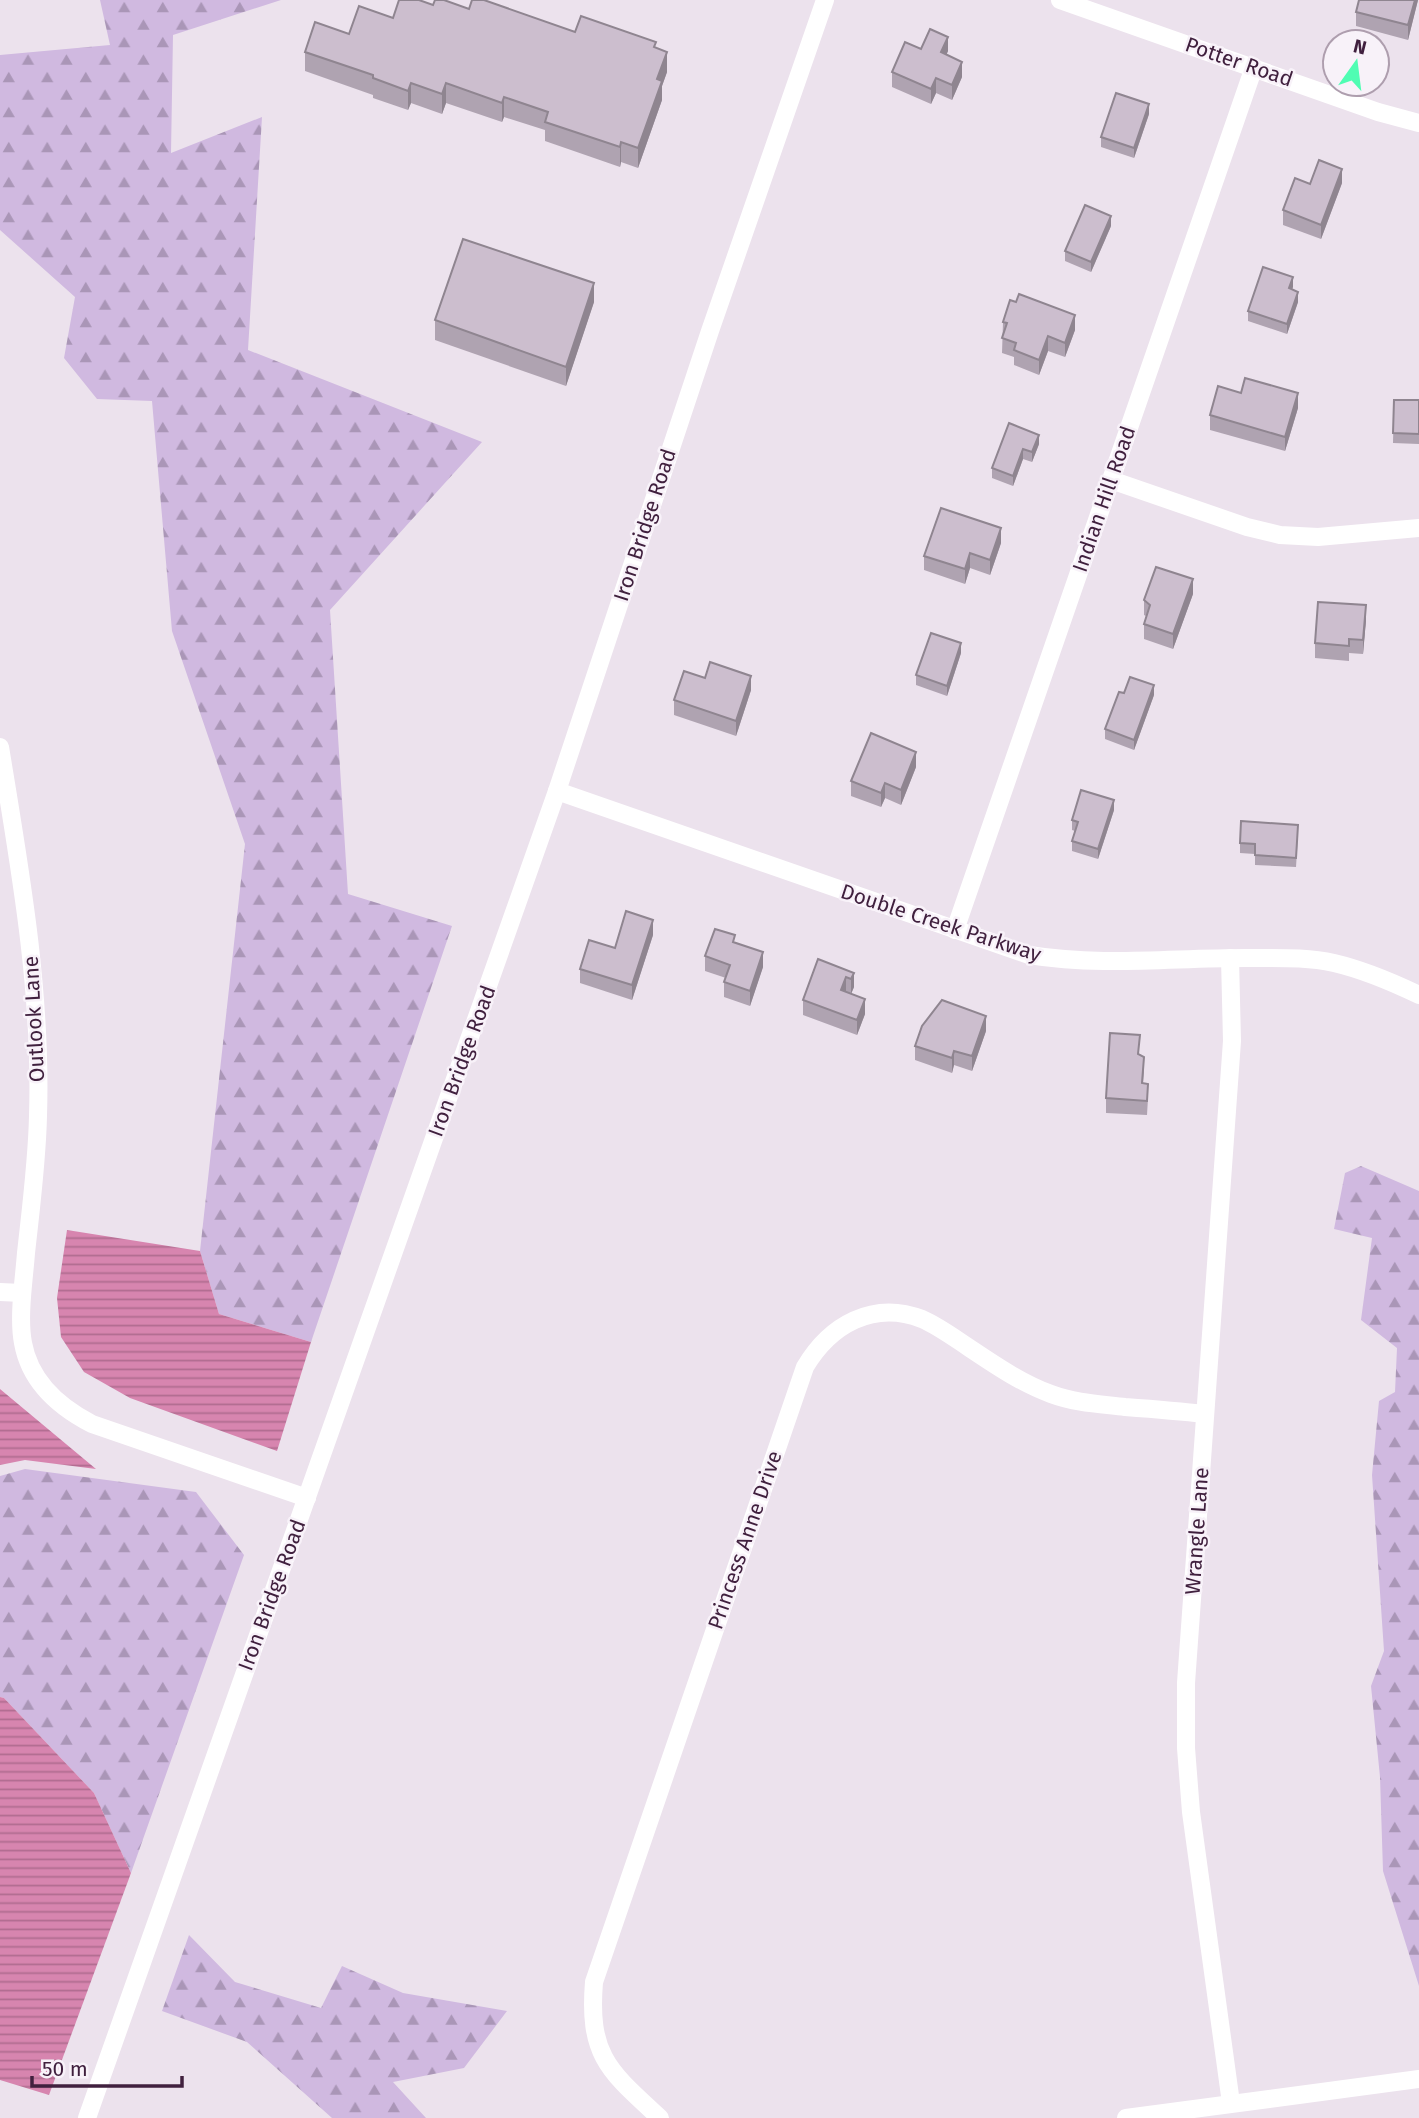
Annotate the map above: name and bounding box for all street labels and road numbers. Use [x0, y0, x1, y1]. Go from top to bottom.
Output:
street label: Potter Road [1182, 31, 1296, 93]
street label: Indian Hill Road [1067, 423, 1141, 575]
street label: Iron Bridge Road [608, 445, 682, 605]
street label: Double Creek Parkway [837, 878, 1045, 968]
street label: Outlook Lane [18, 955, 50, 1083]
street label: Iron Bridge Road [423, 982, 501, 1140]
street label: Princess Anne Drive [702, 1447, 788, 1633]
street label: Wrangle Lane [1180, 1466, 1214, 1596]
street label: Iron Bridge Road [233, 1516, 311, 1674]

